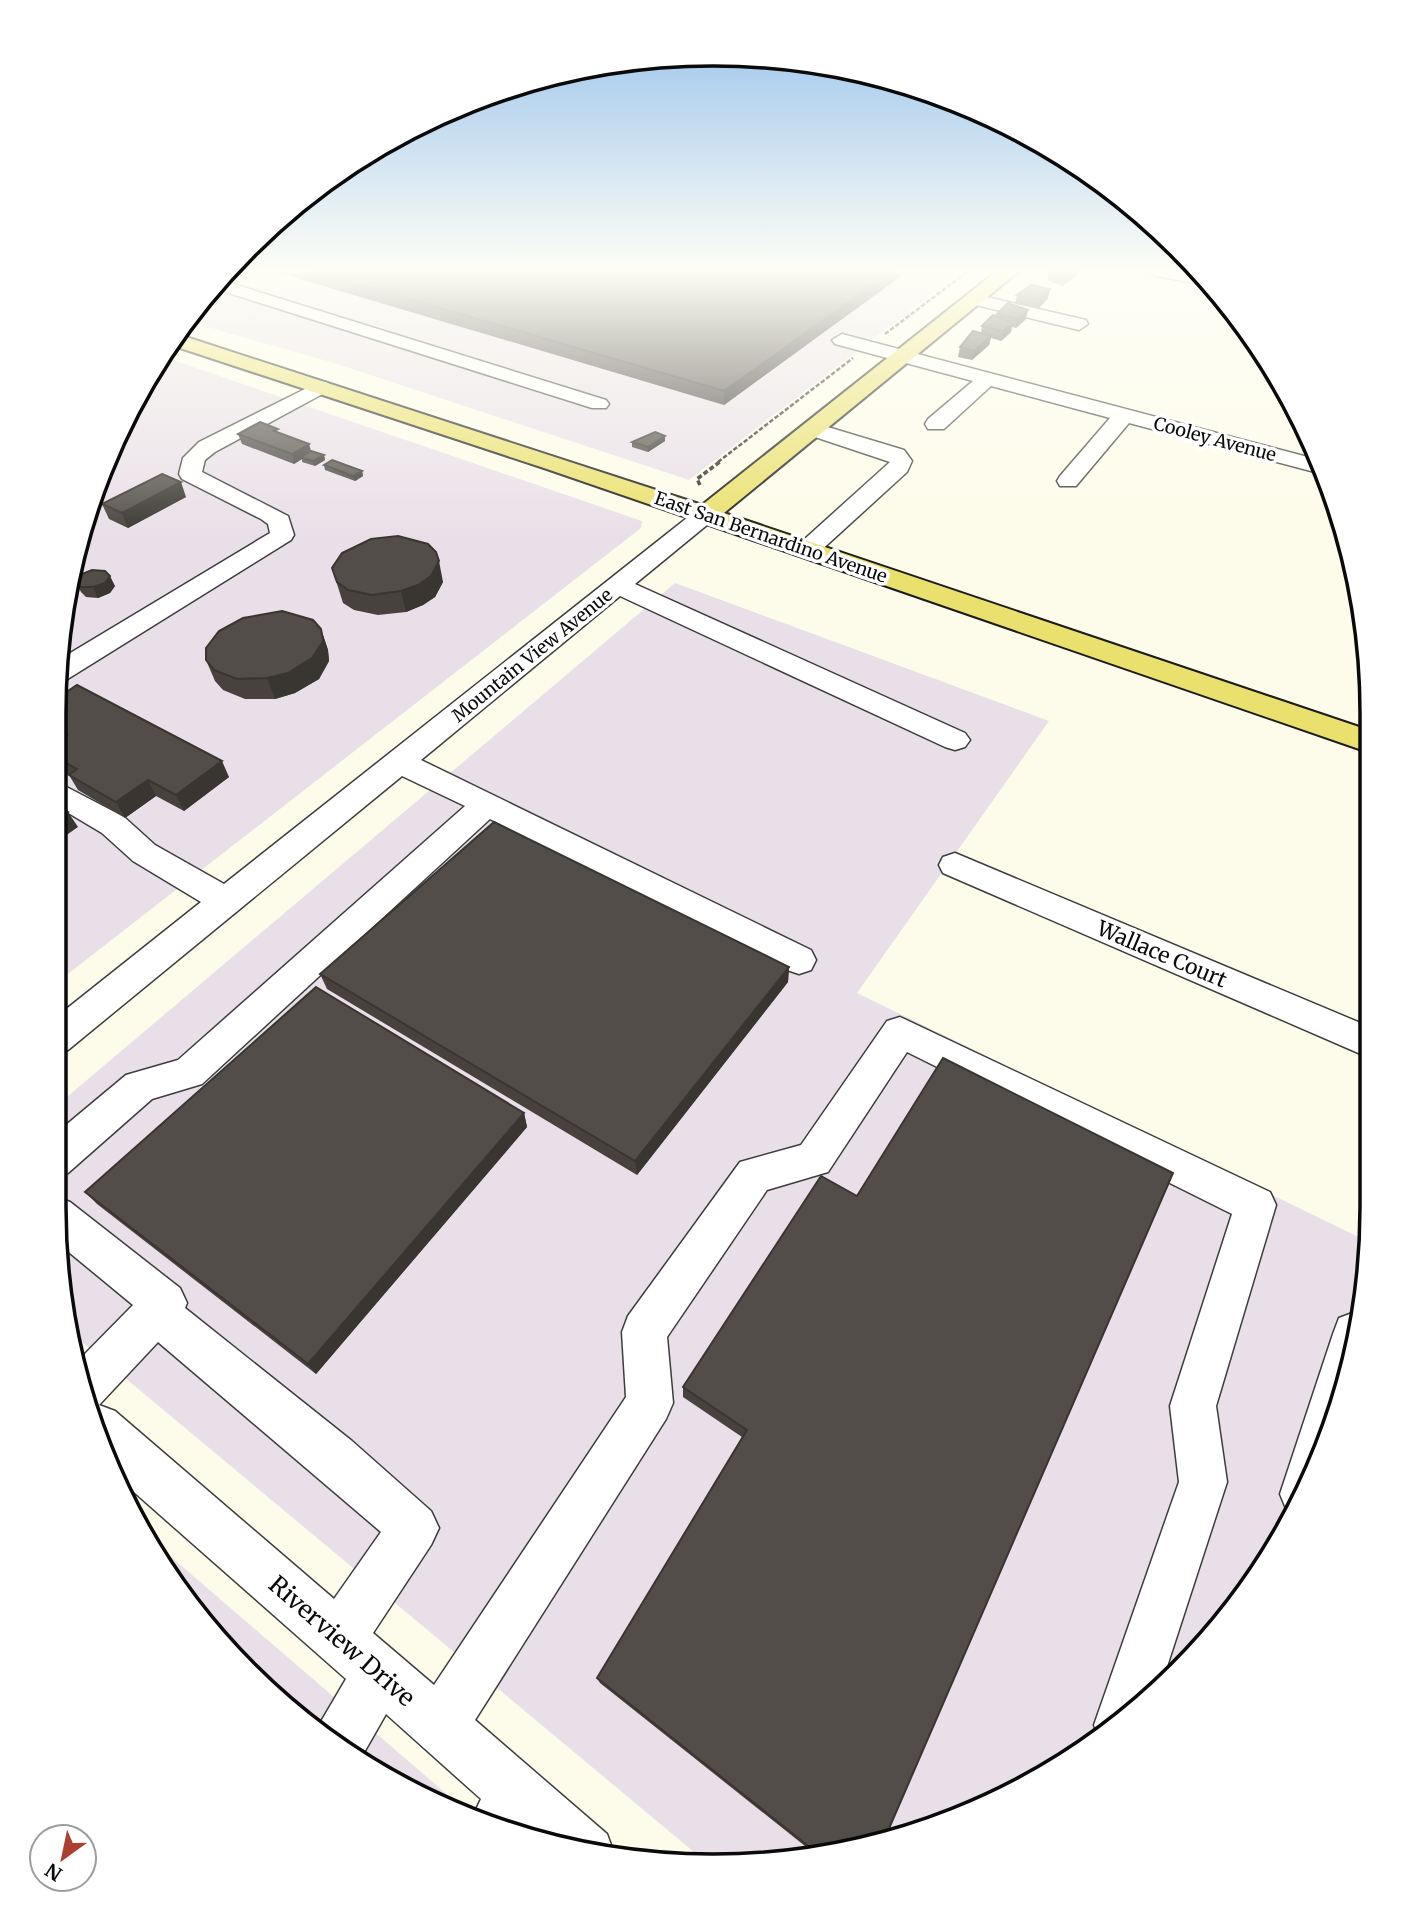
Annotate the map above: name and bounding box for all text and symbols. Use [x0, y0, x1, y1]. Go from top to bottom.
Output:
street label: Cooley Avenue [1151, 412, 1279, 466]
street label: East San Bernardino Avenue [652, 486, 890, 588]
street label: Mountain View Avenue [447, 583, 617, 727]
street label: Wallace Court [1092, 914, 1231, 994]
street label: Riverview Drive [262, 1569, 422, 1713]
north arrow [28, 1823, 98, 1893]
text: N [41, 1858, 67, 1886]

